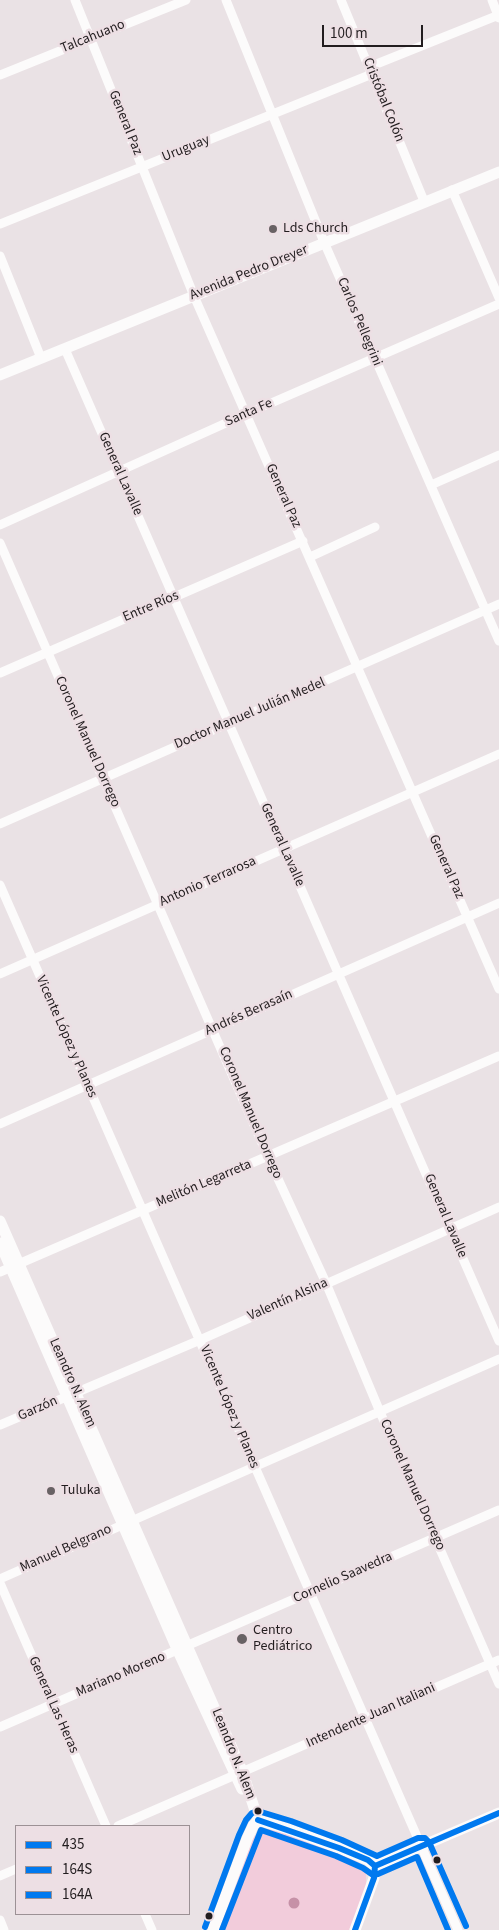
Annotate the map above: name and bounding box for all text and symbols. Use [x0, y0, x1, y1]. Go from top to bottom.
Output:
scale bar [324, 15, 425, 47]
street label: Talcahuano [58, 16, 128, 58]
text: 100 m [330, 23, 368, 44]
street label: Cristóbal Colón [358, 55, 408, 145]
street label: General Paz [104, 88, 146, 158]
street label: Uruguay [160, 132, 212, 166]
place label: Lds Church [283, 221, 348, 237]
marker: Lds Church [267, 223, 279, 235]
street label: Avenida Pedro Dreyer [188, 242, 310, 304]
street label: Carlos Pellegrini [333, 275, 385, 369]
street label: Santa Fe [223, 395, 275, 431]
street label: General Lavalle [94, 430, 146, 518]
street label: General Paz [261, 461, 305, 531]
street label: Entre Ríos [121, 588, 181, 626]
street label: Coronel Manuel Dorrego [51, 674, 123, 810]
street label: Doctor Manuel Julián Medel [172, 675, 328, 753]
street label: General Lavalle [256, 801, 308, 889]
street label: General Paz [424, 832, 468, 902]
street label: Antonio Terrarosa [157, 853, 259, 911]
street label: Vicente López y Planes [32, 973, 100, 1101]
street label: Andrés Berasaín [203, 986, 295, 1040]
street label: Coronel Manuel Dorrego [215, 1044, 285, 1182]
street label: Melitón Legarreta [154, 1156, 254, 1212]
street label: General Lavalle [420, 1172, 470, 1260]
street label: Valentín Alsina [245, 1275, 331, 1325]
street label: Leandro N. Alem [45, 1336, 99, 1430]
street label: Vicente López y Planes [196, 1343, 262, 1471]
street label: Garzón [16, 1393, 60, 1425]
street label: Coronel Manuel Dorrego [376, 1417, 448, 1553]
place label: Tuluka [61, 1483, 101, 1499]
marker: Tuluka [45, 1485, 57, 1497]
street label: Manuel Belgrano [18, 1521, 114, 1577]
street label: Cornelio Saavedra [291, 1549, 395, 1607]
place label: Centro Pediátrico [253, 1623, 312, 1655]
marker: Centro Pediátrico [235, 1632, 249, 1646]
street label: Mariano Moreno [74, 1649, 168, 1701]
street label: General Las Heras [24, 1654, 82, 1756]
street label: Intendente Juan Italiani [304, 1680, 438, 1752]
street label: Leandro N. Alem [207, 1706, 259, 1802]
unlabelled marker [253, 1806, 263, 1816]
legend [15, 1825, 190, 1915]
text: 435 [62, 1834, 84, 1855]
unlabelled marker [432, 1855, 442, 1865]
text: 164S [62, 1859, 92, 1880]
text: 164A [62, 1884, 93, 1905]
unlabelled marker [204, 1911, 214, 1921]

